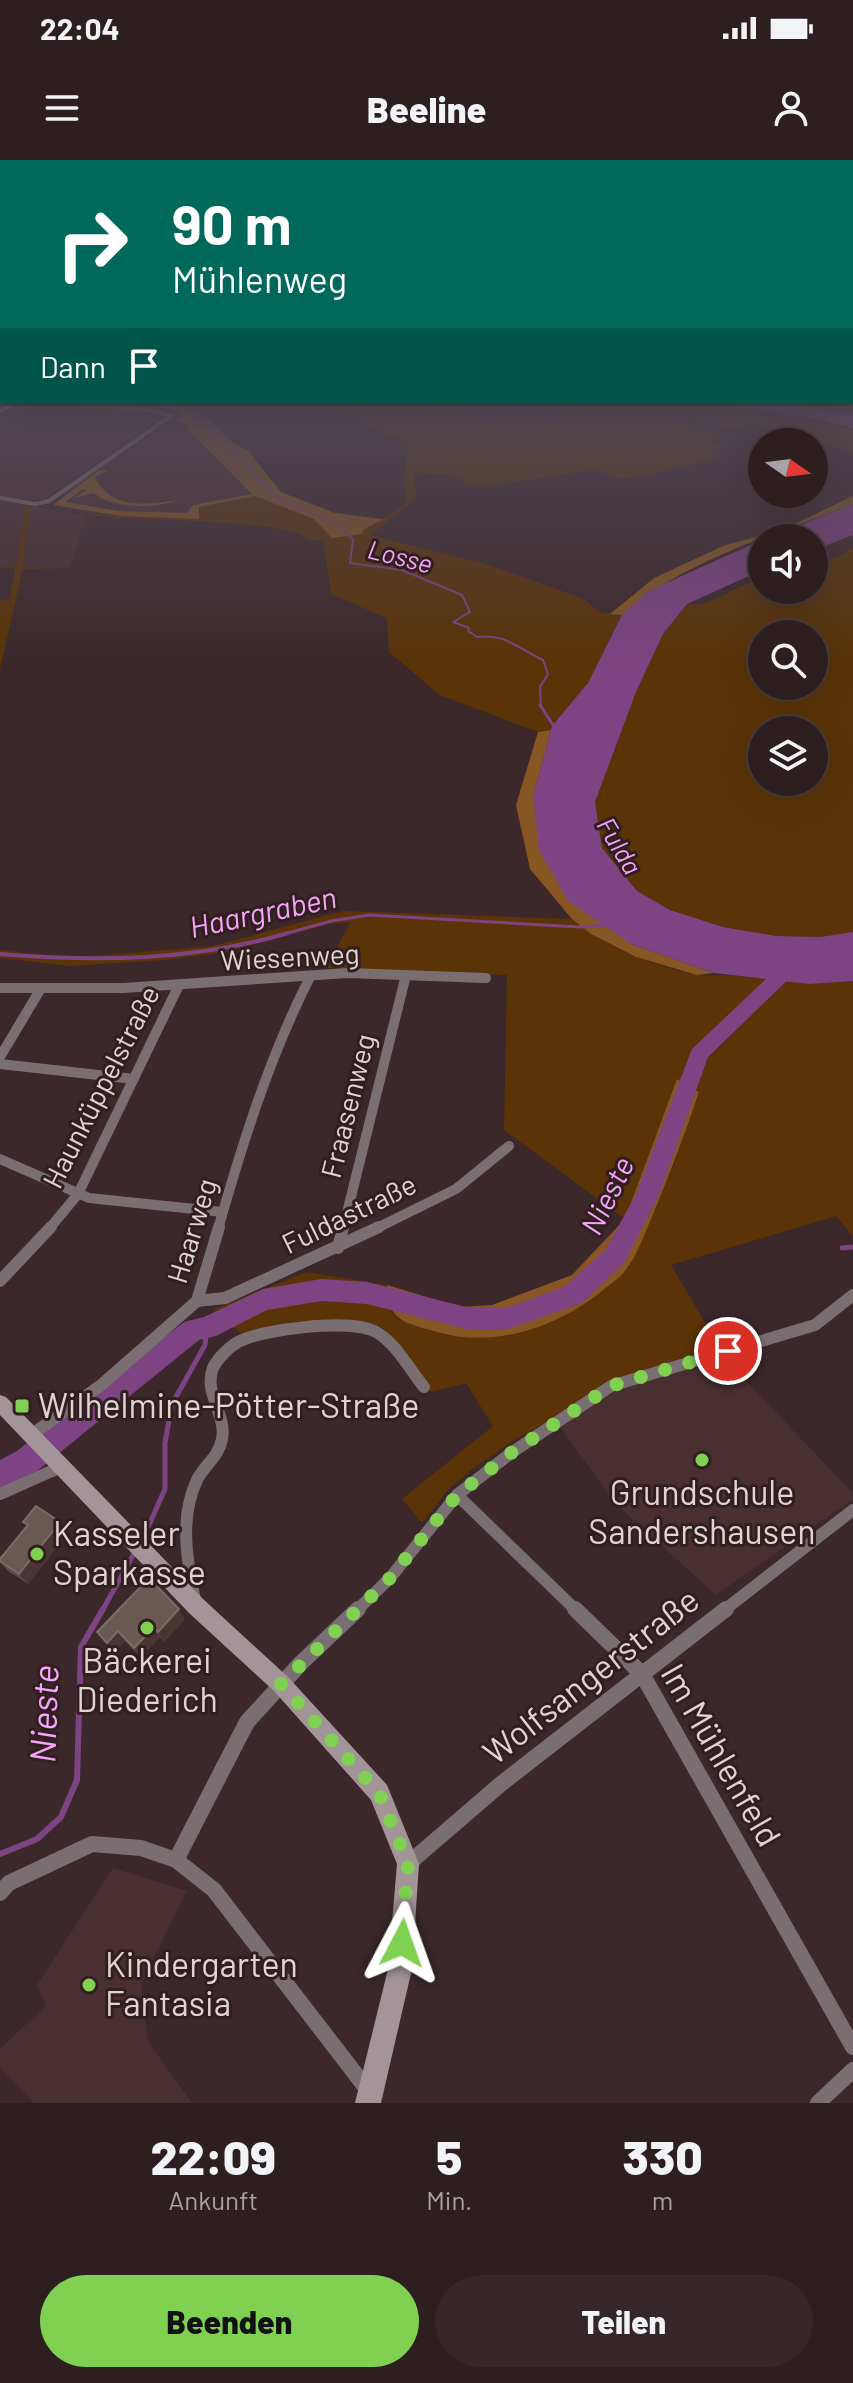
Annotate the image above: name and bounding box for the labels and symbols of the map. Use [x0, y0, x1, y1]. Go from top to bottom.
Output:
north arrow [748, 428, 828, 508]
water label: Losse [365, 533, 436, 578]
water label: Fulda [591, 811, 649, 879]
water label: Haargraben [186, 878, 339, 944]
street label: Wiesenweg [220, 935, 360, 977]
street label: Haunküppelstraße [34, 980, 166, 1193]
street label: Fraasenweg [313, 1030, 381, 1181]
water label: Nieste [572, 1150, 640, 1240]
street label: Fuldastraße [276, 1166, 421, 1260]
street label: Haarweg [159, 1174, 223, 1287]
pin [694, 1317, 762, 1385]
place label: Wilhelmine-Pötter-Straße [38, 1384, 419, 1425]
marker: Wilhelmine-Pötter-Straße [13, 1397, 31, 1415]
marker: Grundschule Sandershausen [693, 1451, 711, 1469]
place label: Grundschule Sandershausen [588, 1471, 816, 1551]
place label: Kasseler Sparkasse [53, 1512, 206, 1592]
marker: Kasseler Sparkasse [28, 1545, 46, 1563]
street label: Wolfsangerstraße [474, 1578, 706, 1772]
marker: Bäckerei Diederich [138, 1619, 156, 1637]
place label: Bäckerei Diederich [76, 1639, 218, 1719]
street label: Im Mühlenfeld [654, 1656, 791, 1853]
water label: Nieste [19, 1664, 66, 1764]
position arrow [360, 1901, 444, 1985]
place label: Kindergarten Fantasia [105, 1943, 298, 2023]
marker: Kindergarten Fantasia [80, 1976, 98, 1994]

